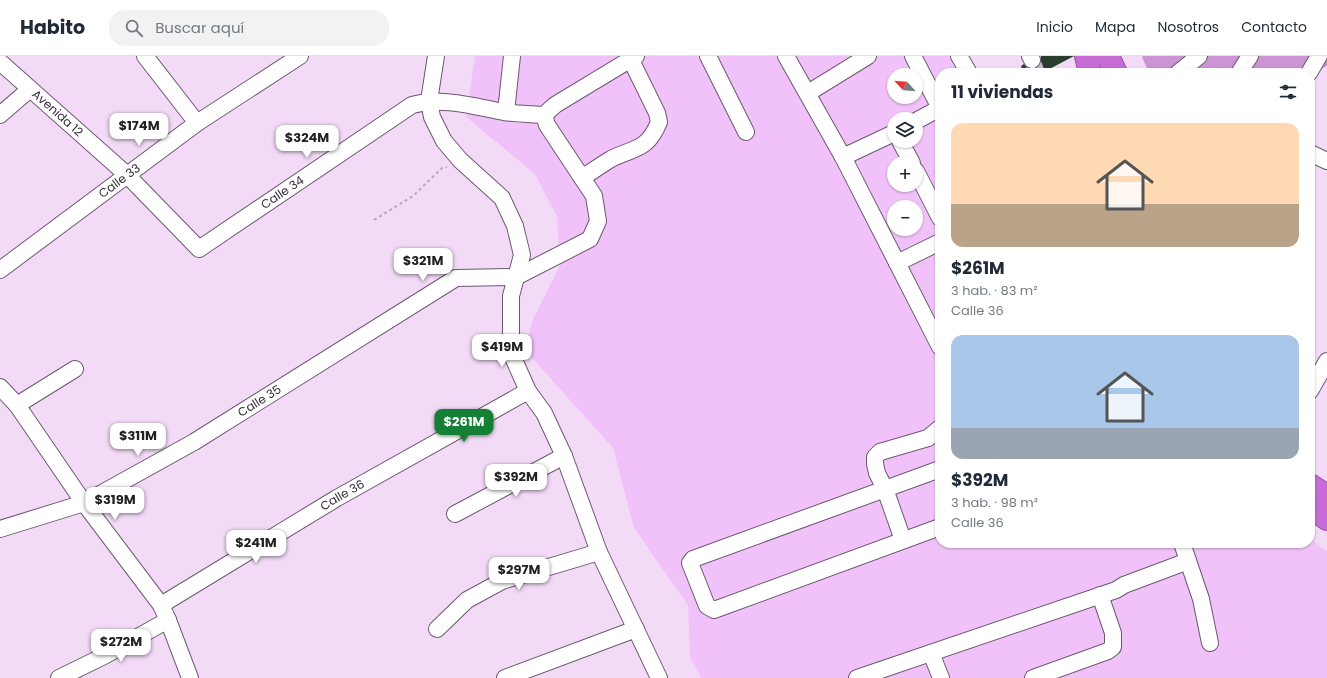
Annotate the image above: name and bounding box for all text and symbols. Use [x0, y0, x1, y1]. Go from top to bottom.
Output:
search box [109, 10, 389, 46]
text: Habito [20, 14, 85, 41]
icon: search [123, 17, 145, 39]
text: Buscar aquí [155, 17, 244, 38]
text: Inicio [1036, 17, 1073, 37]
text: Mapa [1095, 17, 1136, 37]
text: Nosotros [1158, 17, 1219, 37]
text: Contacto [1241, 17, 1307, 37]
north arrow [887, 68, 923, 104]
map controls [887, 68, 923, 236]
text: 11 viviendas [951, 80, 1053, 104]
icon: filters [1277, 81, 1299, 103]
street label: Avenida 12 [29, 85, 87, 140]
button: layers [887, 112, 923, 148]
pin: $174M [111, 113, 167, 147]
text: $174M [118, 116, 160, 135]
pin: $324M [279, 125, 335, 159]
text: $324M [285, 128, 329, 147]
icon: home [1089, 149, 1161, 221]
button: + [887, 156, 923, 192]
street label: Calle 33 [95, 159, 143, 202]
street label: Calle 34 [257, 171, 307, 213]
button: − [887, 200, 923, 236]
pin: $321M [395, 248, 451, 282]
text: $321M [403, 251, 443, 270]
text: $261M [951, 256, 1005, 280]
text: 3 hab. · 83 m² [951, 281, 1037, 300]
text: Calle 36 [951, 301, 1004, 320]
pin: $419M [474, 334, 530, 368]
text: $419M [481, 337, 523, 356]
icon: home [1089, 361, 1161, 433]
street label: Calle 35 [234, 380, 284, 421]
pin: $261M [436, 409, 492, 443]
text: $261M [443, 412, 485, 431]
pin: $311M [110, 423, 166, 457]
text: $311M [119, 426, 157, 445]
pin: $392M [488, 464, 544, 498]
text: $392M [494, 467, 538, 486]
text: $392M [951, 468, 1008, 492]
street label: Calle 36 [317, 475, 367, 514]
pin: $319M [87, 487, 143, 521]
text: $319M [94, 490, 136, 509]
text: 3 hab. · 98 m² [951, 493, 1038, 512]
text: Calle 36 [951, 513, 1004, 532]
pin: $241M [228, 530, 284, 564]
text: $241M [235, 533, 277, 552]
pin: $297M [491, 557, 547, 591]
text: $297M [498, 560, 540, 579]
pin: $272M [93, 629, 149, 663]
text: $272M [100, 632, 142, 651]

